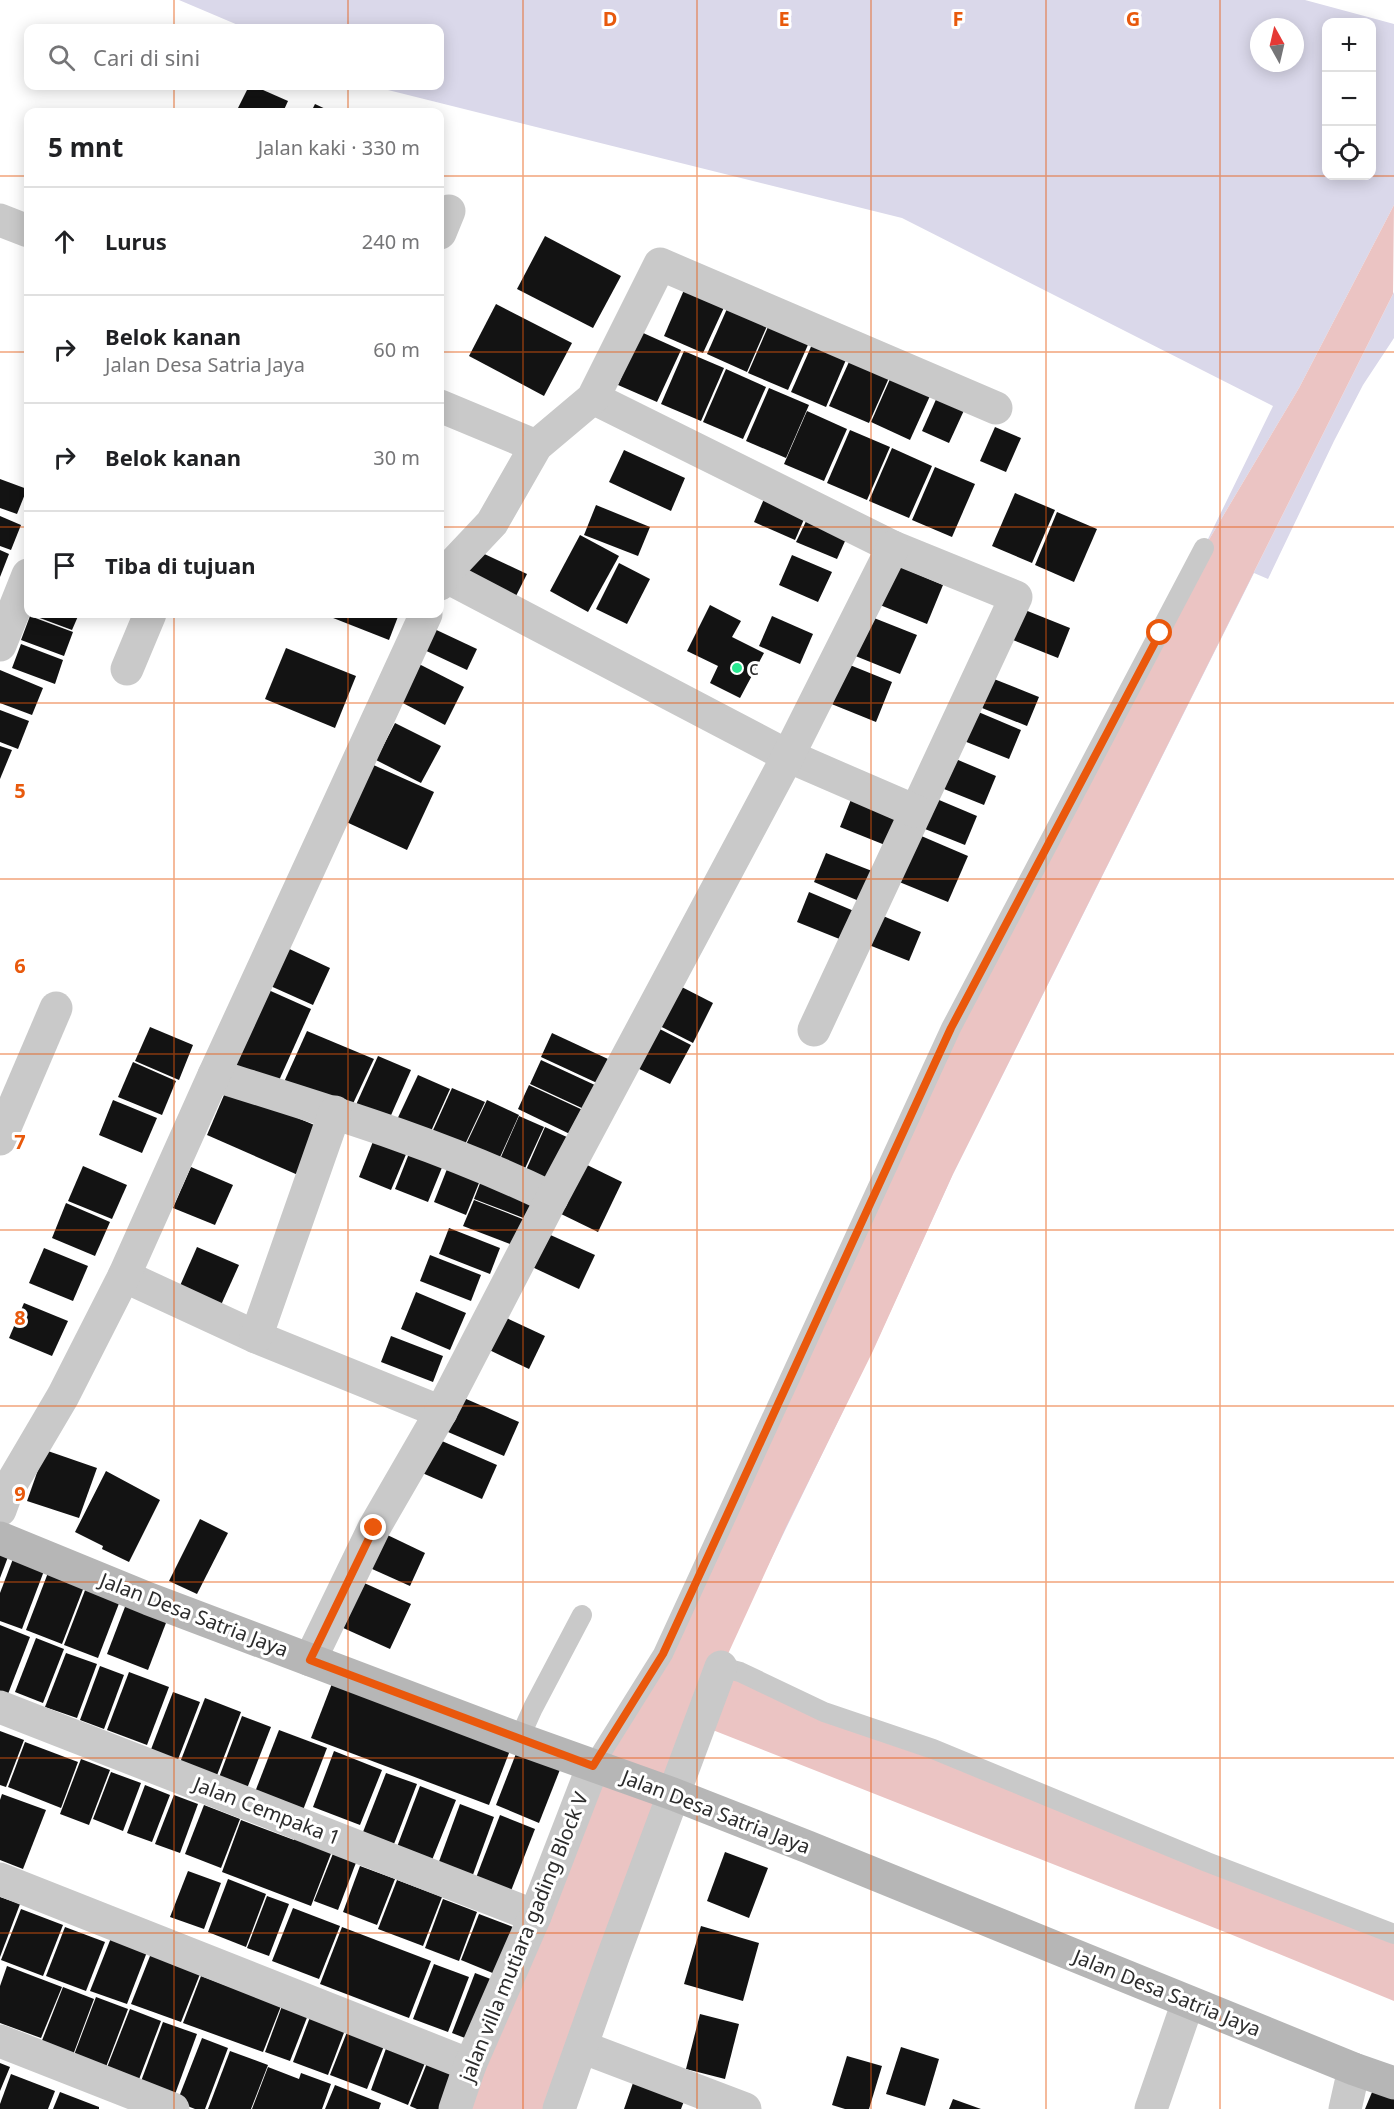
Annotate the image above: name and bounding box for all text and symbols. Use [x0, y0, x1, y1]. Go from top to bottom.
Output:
text: D [603, 5, 617, 32]
text: E [778, 5, 790, 32]
text: F [953, 5, 963, 32]
text: G [1126, 5, 1140, 32]
north arrow [1250, 18, 1304, 72]
map controls [1322, 18, 1376, 180]
button: + [1322, 18, 1376, 72]
search box [24, 24, 444, 90]
icon: search [45, 41, 78, 74]
text: Cari di sini [93, 42, 200, 72]
button: − [1322, 72, 1376, 126]
button: locate [1322, 126, 1376, 180]
text: 5 mnt [48, 129, 123, 165]
text: Jalan kaki · 330 m [258, 134, 420, 161]
icon: ahead [48, 225, 81, 258]
text: Lurus [105, 226, 167, 256]
text: 240 m [362, 228, 420, 255]
text: Belok kanan [105, 321, 241, 351]
icon: right [48, 333, 81, 366]
text: 60 m [373, 336, 420, 363]
text: Jalan Desa Satria Jaya [105, 351, 305, 378]
icon: right [48, 441, 81, 474]
text: Belok kanan [105, 442, 241, 472]
text: 30 m [373, 444, 420, 471]
icon: arrive [48, 549, 81, 582]
text: Tiba di tujuan [105, 550, 255, 580]
route start [1146, 619, 1172, 645]
place label: c [749, 654, 759, 681]
marker: c [730, 661, 744, 675]
text: 5 [14, 777, 26, 804]
text: 6 [14, 952, 26, 979]
text: 7 [14, 1128, 26, 1155]
text: 8 [14, 1304, 26, 1331]
text: 9 [14, 1480, 26, 1507]
route end [360, 1514, 386, 1540]
street label: Jalan Desa Satria Jaya [94, 1565, 292, 1663]
street label: Jalan Desa Satria Jaya [616, 1762, 814, 1860]
street label: Jalan Cempaka 1 [188, 1769, 345, 1851]
street label: jalan villa mutiara gading Block V [452, 1788, 594, 2087]
street label: Jalan Desa Satria Jaya [1068, 1942, 1265, 2042]

